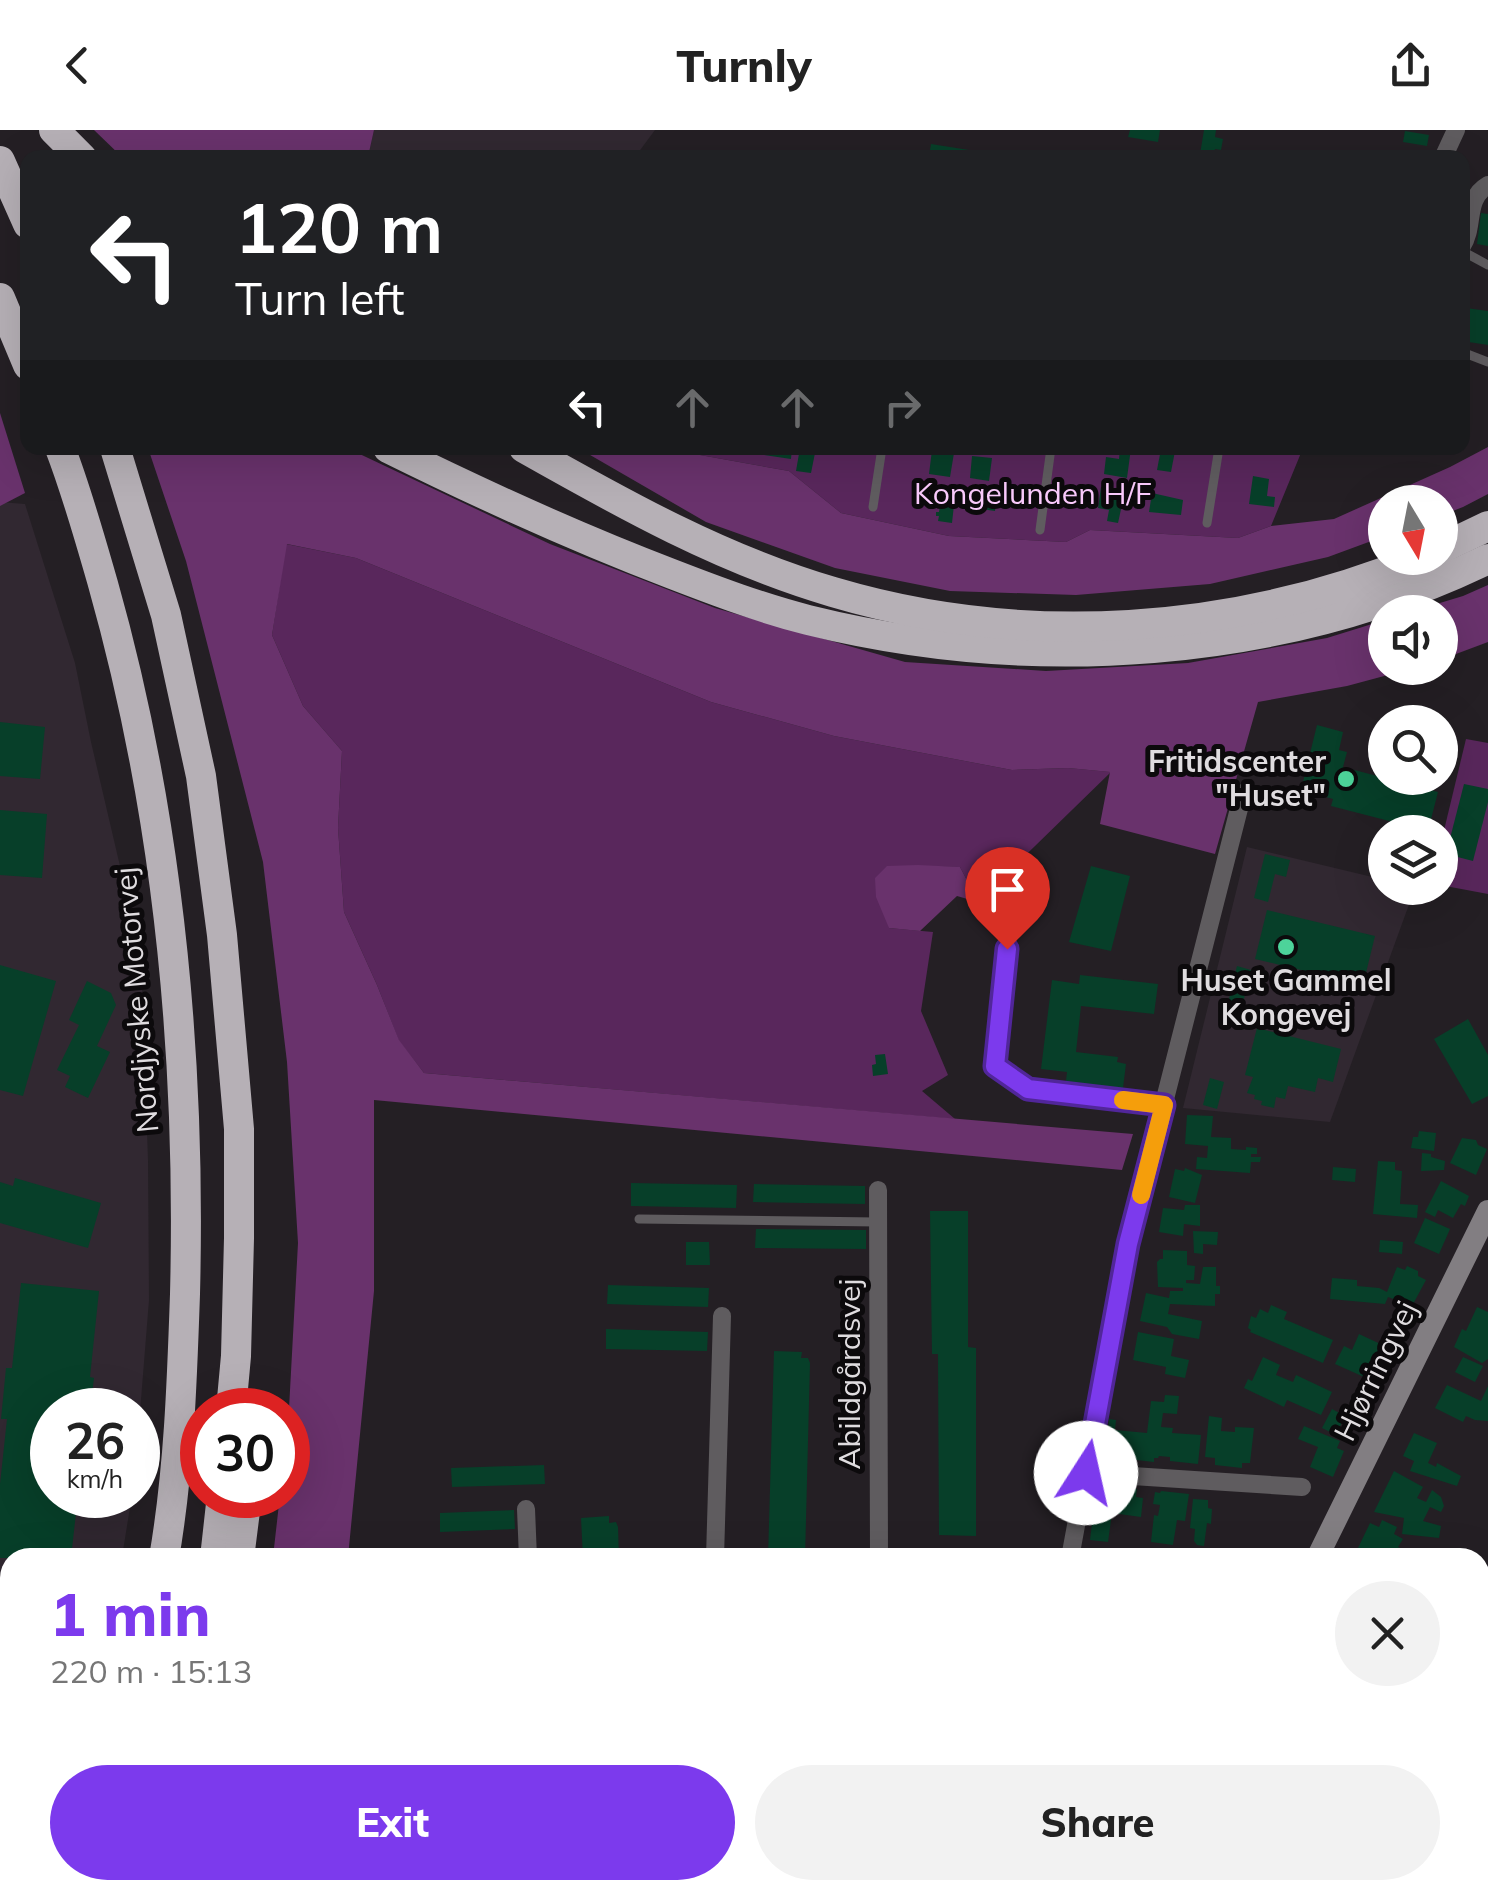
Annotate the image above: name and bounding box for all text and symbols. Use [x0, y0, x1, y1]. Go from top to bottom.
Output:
text: Turnly [676, 37, 812, 93]
icon: back [50, 38, 105, 93]
icon: share [1383, 38, 1438, 93]
text: 120 m [235, 183, 443, 271]
icon: left [70, 190, 200, 320]
text: Turn left [235, 270, 404, 326]
icon: left [560, 380, 615, 435]
icon: ahead [665, 380, 720, 435]
icon: ahead [770, 380, 825, 435]
icon: right [875, 380, 930, 435]
park label: Kongelunden H/F [914, 474, 1152, 512]
north arrow [1368, 485, 1458, 575]
map controls [1368, 485, 1458, 905]
button: sound [1368, 595, 1458, 685]
button: search [1368, 705, 1458, 795]
place label: Fritidscenter "Huset" [1148, 742, 1326, 814]
marker: Fritidscenter "Huset" [1335, 768, 1357, 790]
button: layers [1368, 815, 1458, 905]
pin [965, 847, 1050, 950]
icon: arrive [980, 862, 1035, 917]
street label: Nordjyske Motorvej [105, 866, 167, 1134]
marker: Huset Gammel Kongevej [1275, 936, 1297, 958]
place label: Huset Gammel Kongevej [1180, 961, 1392, 1033]
street label: Abildgårdsvej [830, 1279, 868, 1469]
street label: Hjørringvej [1325, 1294, 1425, 1447]
speed limit sign: 30 [180, 1388, 310, 1518]
text: 26 [65, 1409, 125, 1472]
position arrow [1034, 1421, 1138, 1525]
text: km/h [67, 1463, 123, 1494]
text: 1 min [50, 1576, 211, 1651]
button: close [1335, 1581, 1440, 1686]
text: 220 m · 15:13 [50, 1651, 252, 1691]
button: Exit [50, 1765, 735, 1880]
button: Share [755, 1765, 1440, 1880]

